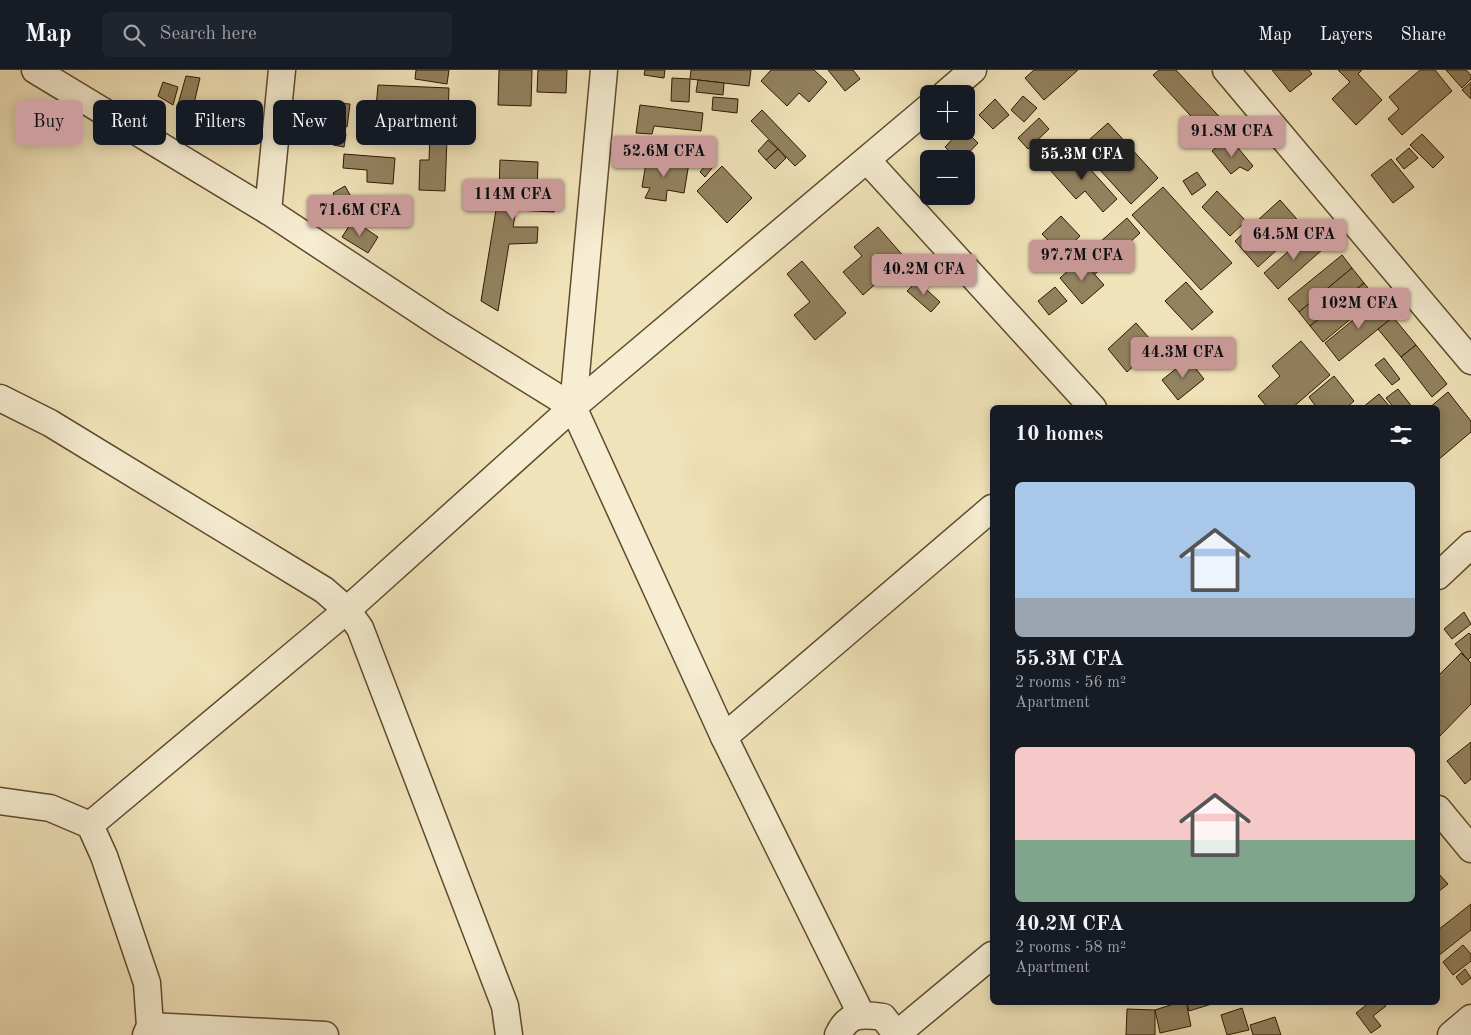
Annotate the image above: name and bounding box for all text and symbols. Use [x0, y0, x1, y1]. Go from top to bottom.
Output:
search box [102, 12, 452, 57]
icon: search [120, 21, 148, 49]
text: Map [25, 23, 72, 47]
text: Search here [160, 25, 257, 44]
text: Map [1258, 26, 1292, 44]
text: Layers [1320, 26, 1372, 44]
text: Share [1400, 26, 1446, 44]
map controls [920, 85, 975, 205]
button: + [920, 85, 975, 140]
chip: Buy [15, 100, 83, 145]
chip: Rent [93, 100, 166, 145]
chip: Filters [176, 100, 263, 145]
chip: New [273, 100, 346, 145]
chip: Apartment [356, 100, 476, 145]
pin: 91.8M CFA [1175, 116, 1289, 158]
text: 91.8M CFA [1191, 124, 1273, 140]
pin: 52.6M CFA [607, 136, 721, 178]
pin: 55.3M CFA [1025, 138, 1139, 181]
text: 52.6M CFA [623, 144, 705, 160]
text: 55.3M CFA [1041, 147, 1123, 163]
button: − [920, 150, 975, 205]
pin: 114M CFA [461, 178, 565, 221]
text: 114M CFA [474, 187, 552, 203]
pin: 71.6M CFA [303, 194, 417, 237]
text: 71.6M CFA [319, 203, 401, 219]
pin: 64.5M CFA [1237, 218, 1351, 261]
text: 64.5M CFA [1253, 227, 1335, 243]
pin: 97.7M CFA [1025, 240, 1139, 282]
text: 97.7M CFA [1041, 248, 1123, 264]
pin: 40.2M CFA [867, 254, 981, 296]
text: 40.2M CFA [883, 262, 965, 278]
pin: 102M CFA [1307, 288, 1411, 330]
text: 102M CFA [1320, 296, 1398, 312]
pin: 44.3M CFA [1126, 336, 1240, 379]
text: 44.3M CFA [1142, 345, 1224, 361]
icon: filters [1387, 421, 1415, 449]
text: 10 homes [1015, 424, 1103, 445]
icon: home [1170, 515, 1260, 605]
text: 55.3M CFA [1015, 649, 1124, 670]
text: 2 rooms · 56 m² [1015, 675, 1126, 691]
text: Apartment [1015, 695, 1090, 711]
icon: home [1170, 780, 1260, 870]
text: 40.2M CFA [1015, 914, 1124, 935]
text: 2 rooms · 58 m² [1015, 940, 1126, 956]
text: Apartment [1015, 960, 1090, 976]

